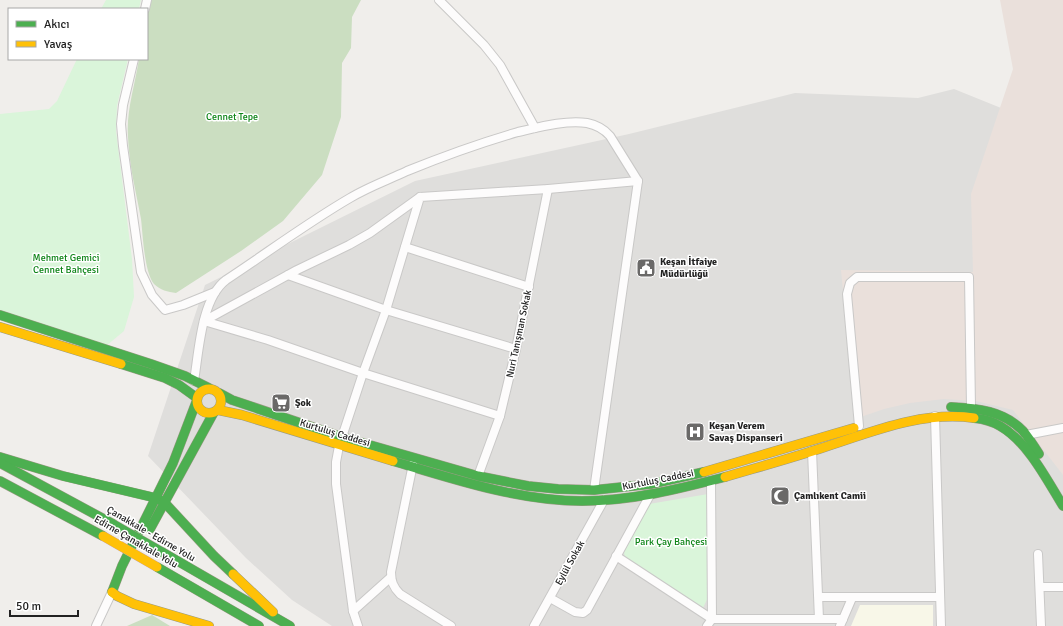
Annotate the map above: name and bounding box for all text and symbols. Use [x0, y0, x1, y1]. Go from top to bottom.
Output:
legend [8, 8, 148, 60]
text: Akıcı [44, 17, 70, 32]
text: Yavaş [44, 37, 72, 52]
park label: Cennet Tepe [206, 111, 258, 123]
park label: Mehmet Gemici Cennet Bahçesi [33, 252, 99, 276]
place label: Keşan İtfaiye Müdürlüğü [660, 255, 717, 280]
public building icon: Keşan İtfaiye Müdürlüğü [635, 257, 657, 279]
street label: Nuri Tanışman Sokak [504, 289, 534, 379]
supermarket icon: Şok [270, 392, 292, 414]
place label: Şok [295, 397, 312, 409]
street label: Kurtuluş Caddesi [298, 417, 372, 449]
place label: Keşan Verem Savaş Dispanseri [709, 420, 783, 444]
hospital icon: Keşan Verem Savaş Dispanseri [684, 421, 706, 443]
street label: Kurtuluş Caddesi [621, 467, 695, 493]
mosque icon: Çamlıkent Camii [769, 485, 791, 507]
place label: Çamlıkent Camii [794, 490, 866, 502]
street label: Çanakkale - Edirne Yolu [105, 504, 197, 564]
street label: Edirne Çanakkale Yolu [92, 513, 180, 571]
park label: Park Çay Bahçesi [635, 536, 707, 548]
street label: Eylül Sokak [553, 538, 587, 588]
scale bar [10, 592, 78, 618]
text: 50 m [16, 599, 41, 614]

